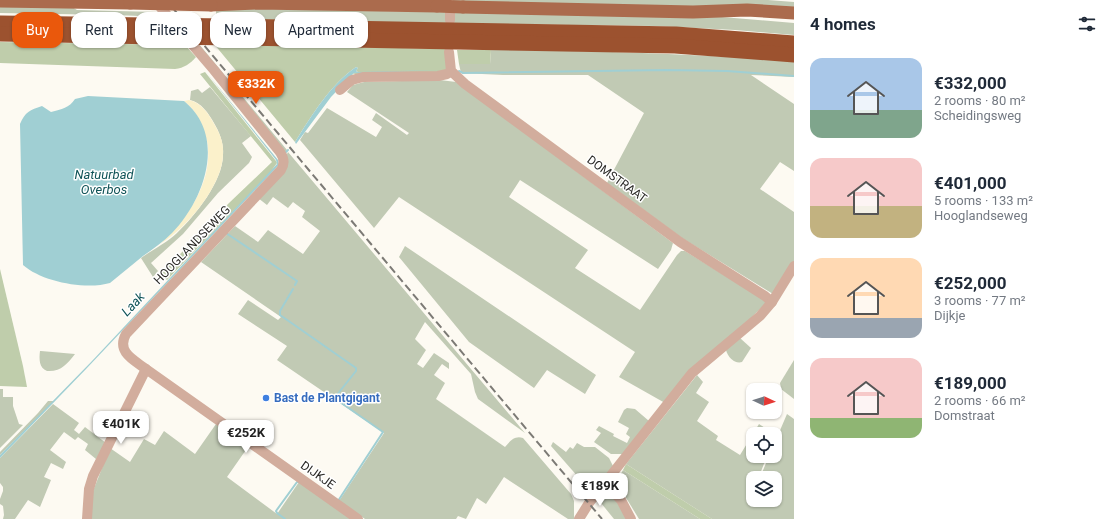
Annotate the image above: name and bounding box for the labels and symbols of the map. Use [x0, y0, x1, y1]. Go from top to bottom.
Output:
pin: €332K [228, 71, 284, 105]
street label: DOMSTRAAT [584, 153, 650, 205]
water label: Natuurbad Overbos [74, 167, 134, 197]
street label: HOOGLANDSEWEG [151, 203, 233, 287]
water label: Laak [118, 289, 148, 319]
north arrow [746, 383, 782, 419]
place label: Bast de Plantgigant [274, 391, 380, 405]
marker: Bast de Plantgigant [261, 393, 271, 403]
pin: €401K [93, 411, 149, 445]
pin: €252K [218, 420, 274, 454]
street label: DIJKJE [298, 458, 338, 492]
pin: €189K [572, 473, 628, 507]

